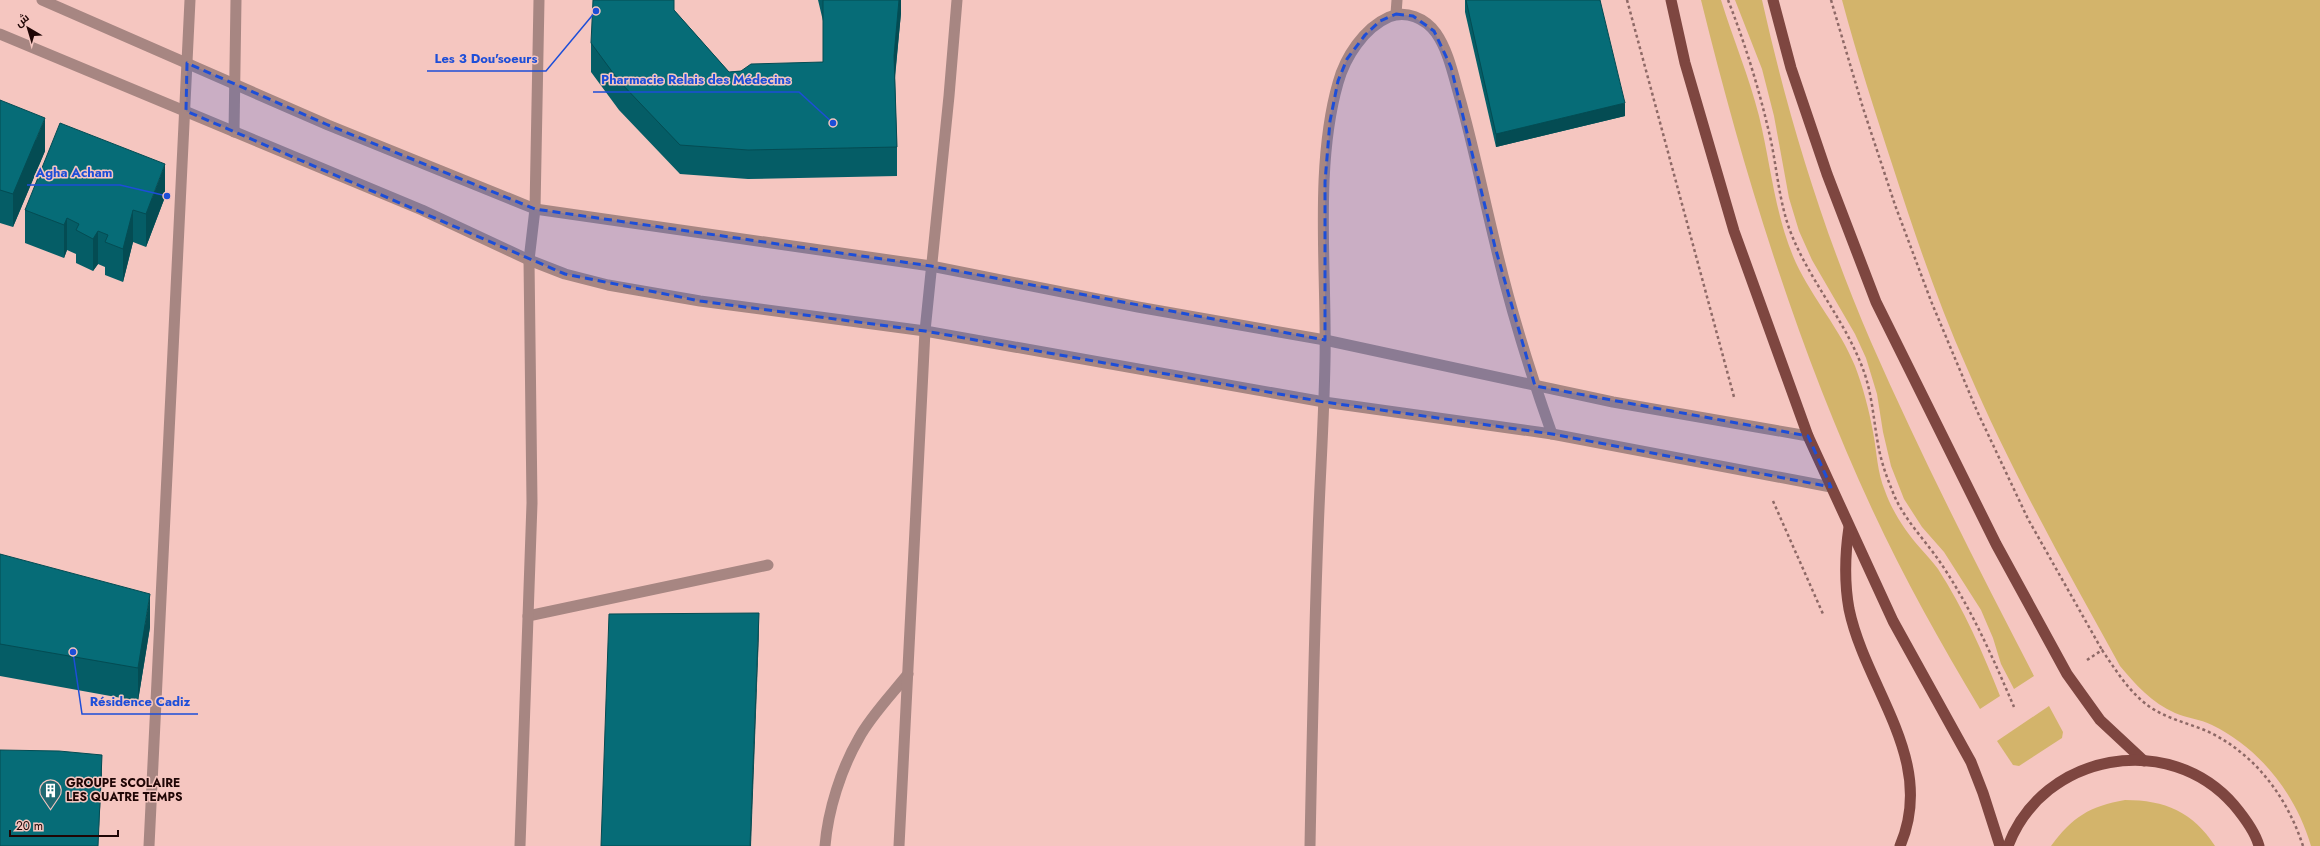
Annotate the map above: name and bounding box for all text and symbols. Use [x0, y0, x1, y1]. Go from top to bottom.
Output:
north arrow [8, 8, 48, 48]
text: ش [11, 9, 32, 31]
callout: Les 3 Dou'soeurs [427, 46, 546, 71]
text: Les 3 Dou'soeurs [435, 49, 538, 68]
callout: Pharmacie Relais des Médecins [593, 67, 799, 92]
text: Pharmacie Relais des Médecins [601, 70, 791, 89]
callout: Agha Acham [27, 160, 120, 185]
text: Agha Acham [35, 163, 112, 182]
callout: Résidence Cadiz [82, 689, 198, 714]
text: Résidence Cadiz [90, 692, 191, 711]
place label: GROUPE SCOLAIRE LES QUATRE TEMPS [66, 774, 183, 806]
building icon: GROUPE SCOLAIRE LES QUATRE TEMPS [37, 777, 63, 810]
scale bar [10, 812, 118, 838]
text: 20 m [16, 817, 43, 835]

